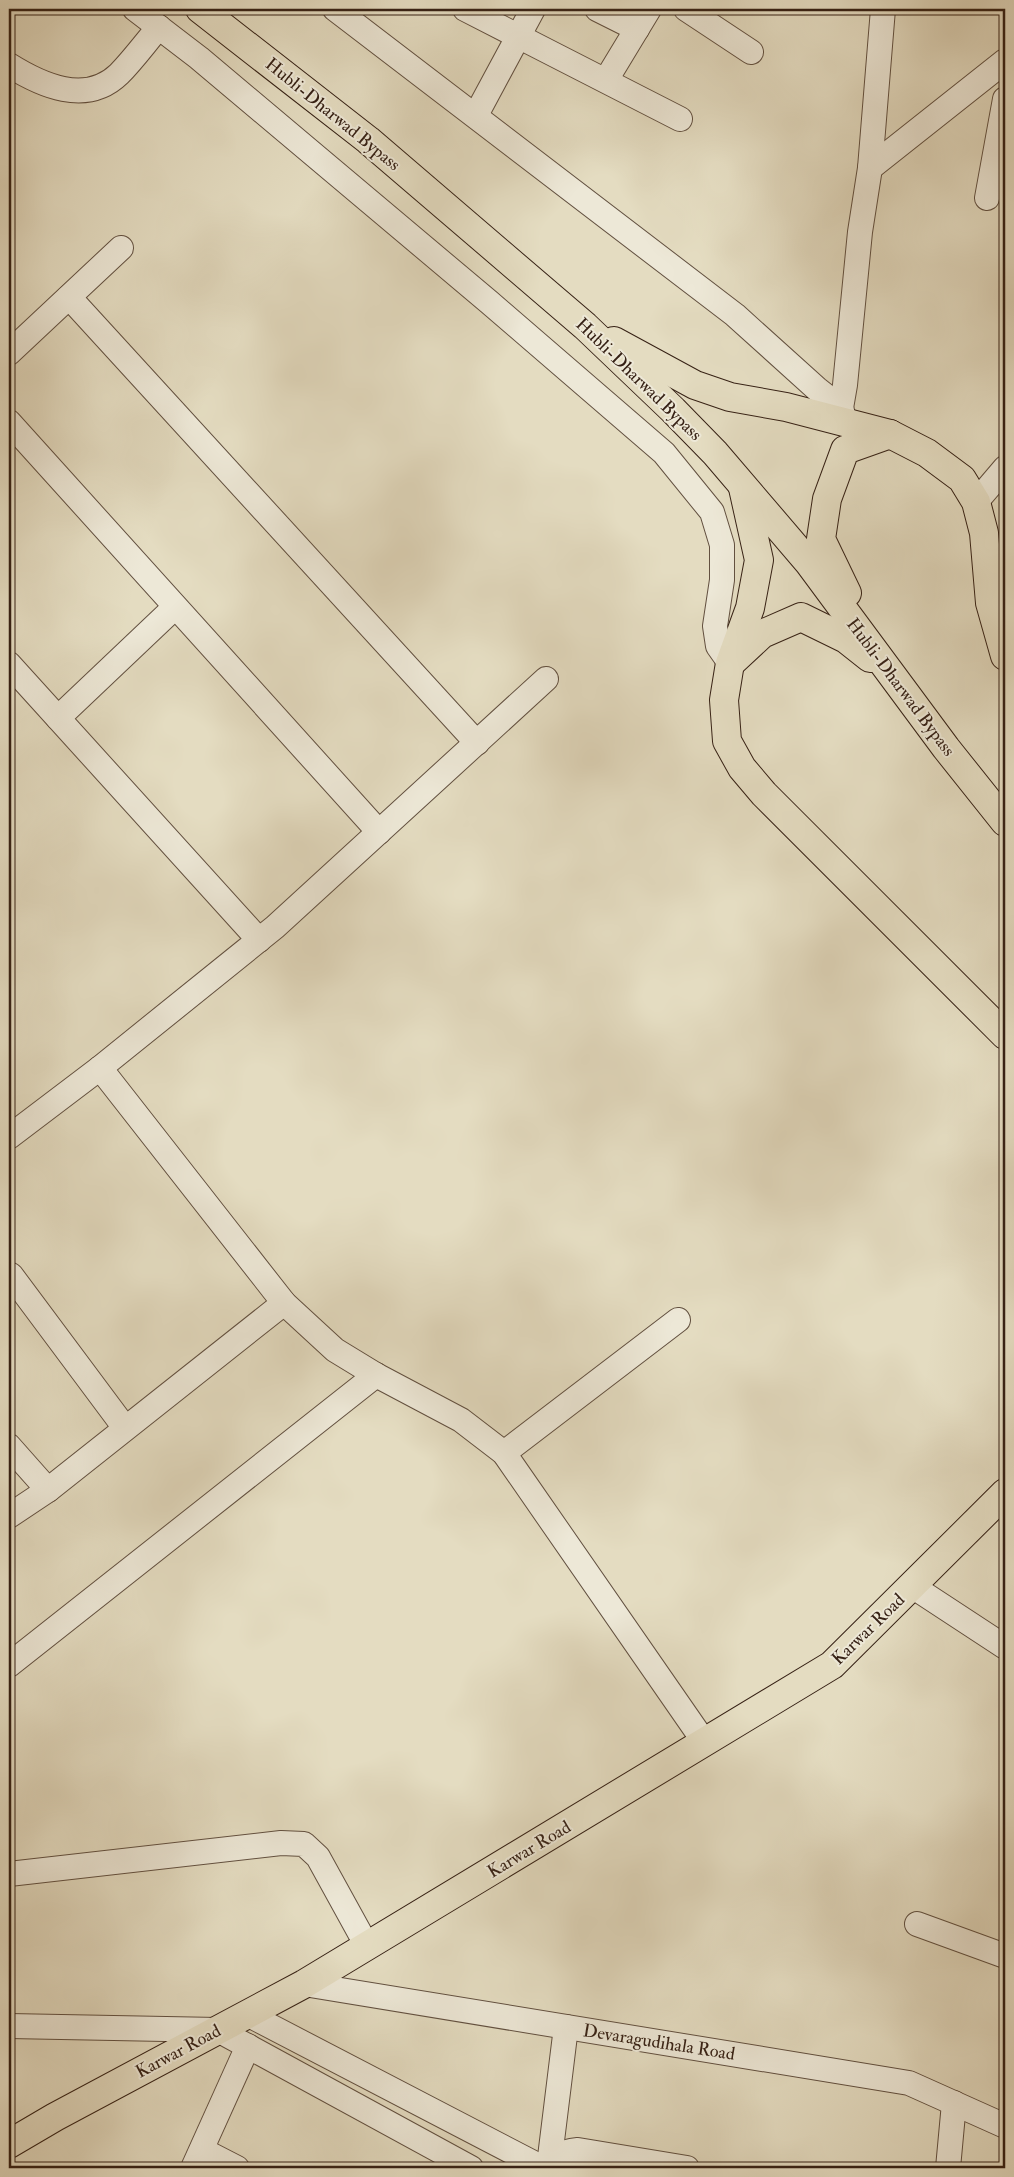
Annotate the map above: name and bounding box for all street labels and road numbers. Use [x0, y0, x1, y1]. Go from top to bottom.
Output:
street label: Hubli-Dharwad Bypass [260, 53, 405, 176]
street label: Hubli-Dharwad Bypass [571, 313, 707, 446]
street label: Hubli-Dharwad Bypass [841, 614, 960, 761]
street label: Karwar Road [827, 1589, 910, 1670]
street label: Karwar Road [483, 1815, 575, 1883]
street label: Karwar Road [132, 2019, 225, 2083]
street label: Devaragudihala Road [581, 2019, 737, 2066]

